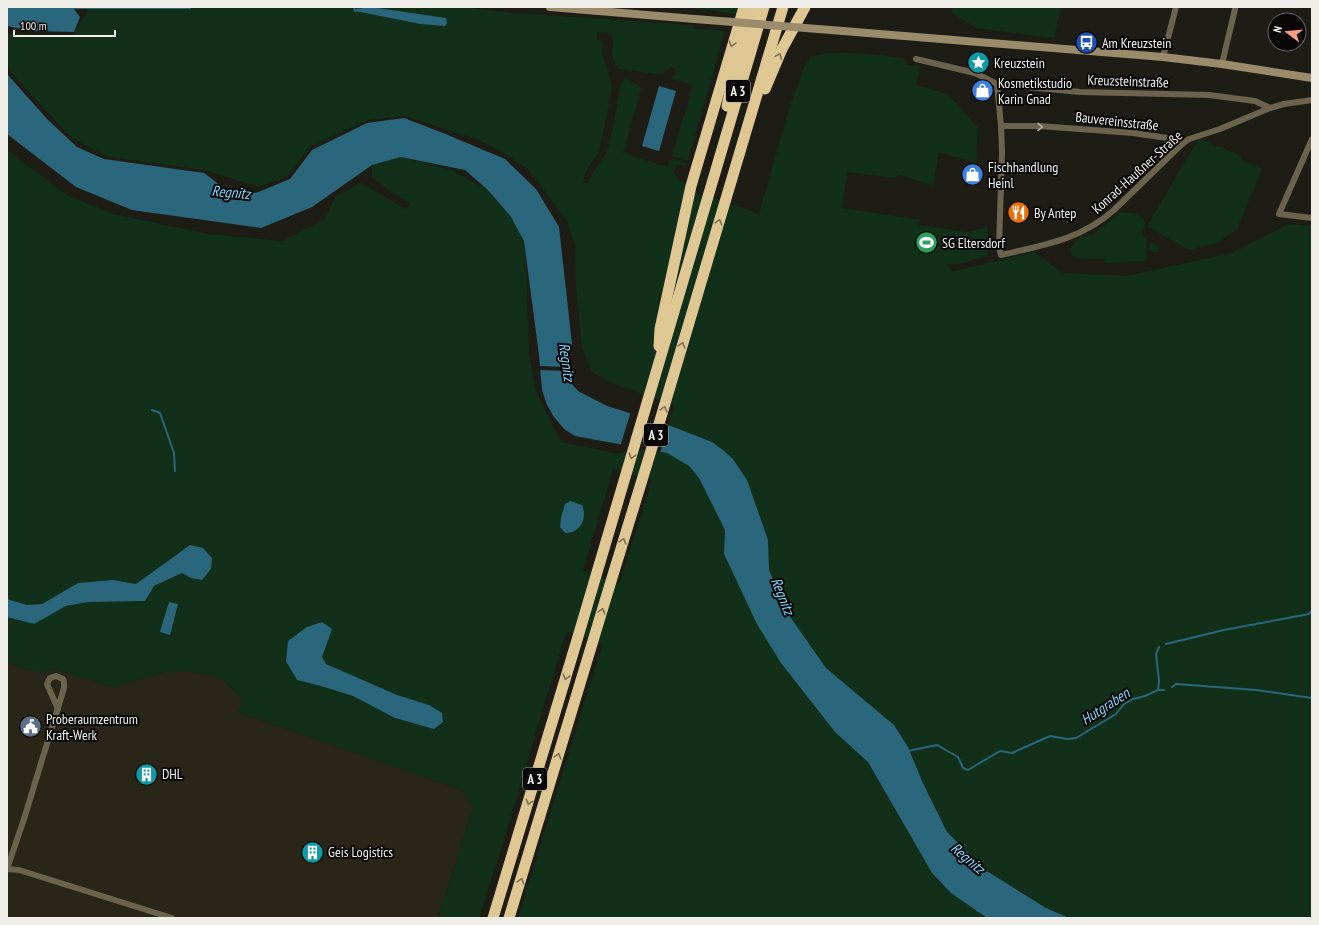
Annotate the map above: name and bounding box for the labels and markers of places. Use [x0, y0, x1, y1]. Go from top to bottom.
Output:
bus stop icon: Am Kreuzstein [1074, 30, 1100, 56]
place label: Am Kreuzstein [1102, 34, 1171, 52]
place icon: Kreuzstein [966, 50, 992, 76]
place label: Kreuzstein [994, 54, 1045, 72]
place label: Kosmetikstudio Karin Gnad [998, 74, 1072, 108]
shop icon: Kosmetikstudio Karin Gnad [970, 78, 996, 104]
place label: Fischhandlung Heinl [988, 158, 1058, 192]
shop icon: Fischhandlung Heinl [960, 162, 986, 188]
restaurant icon: By Antep [1005, 200, 1031, 226]
place label: By Antep [1034, 204, 1076, 222]
sports icon: SG Eltersdorf [913, 230, 939, 256]
place label: SG Eltersdorf [942, 234, 1005, 252]
place label: Proberaumzentrum Kraft-Werk [46, 710, 138, 744]
public building icon: Proberaumzentrum Kraft-Werk [18, 714, 44, 740]
building icon: DHL [133, 761, 159, 787]
place label: DHL [162, 765, 183, 783]
building icon: Geis Logistics [300, 839, 326, 865]
place label: Geis Logistics [328, 843, 393, 861]

